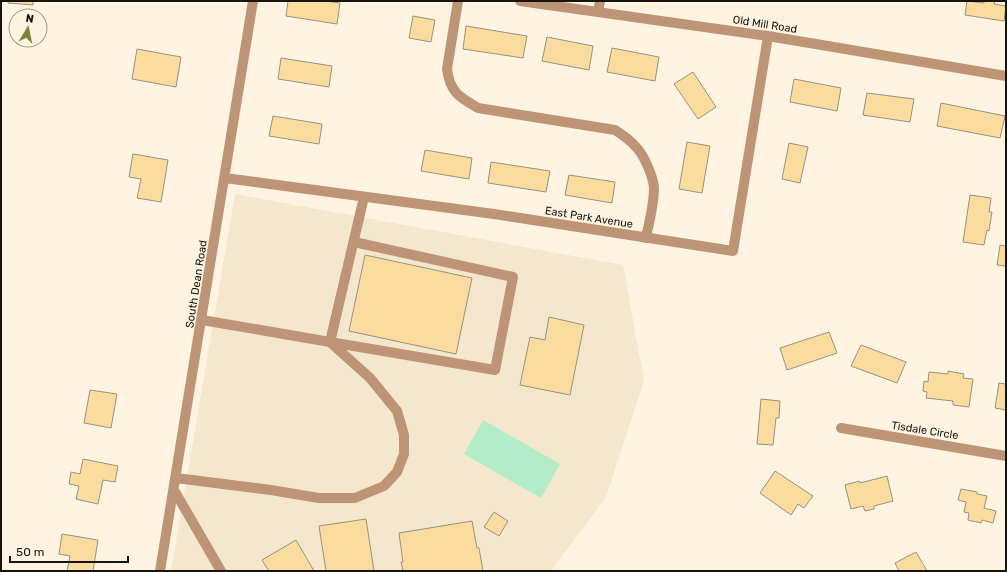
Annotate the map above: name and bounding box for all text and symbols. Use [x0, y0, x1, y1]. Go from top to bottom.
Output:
north arrow [8, 8, 48, 48]
text: N [25, 12, 35, 26]
street label: Old Mill Road [732, 13, 798, 36]
street label: East Park Avenue [544, 204, 634, 231]
street label: South Dean Road [183, 239, 210, 329]
street label: Tisdale Circle [890, 419, 959, 442]
scale bar [10, 538, 128, 564]
text: 50 m [16, 545, 44, 559]

